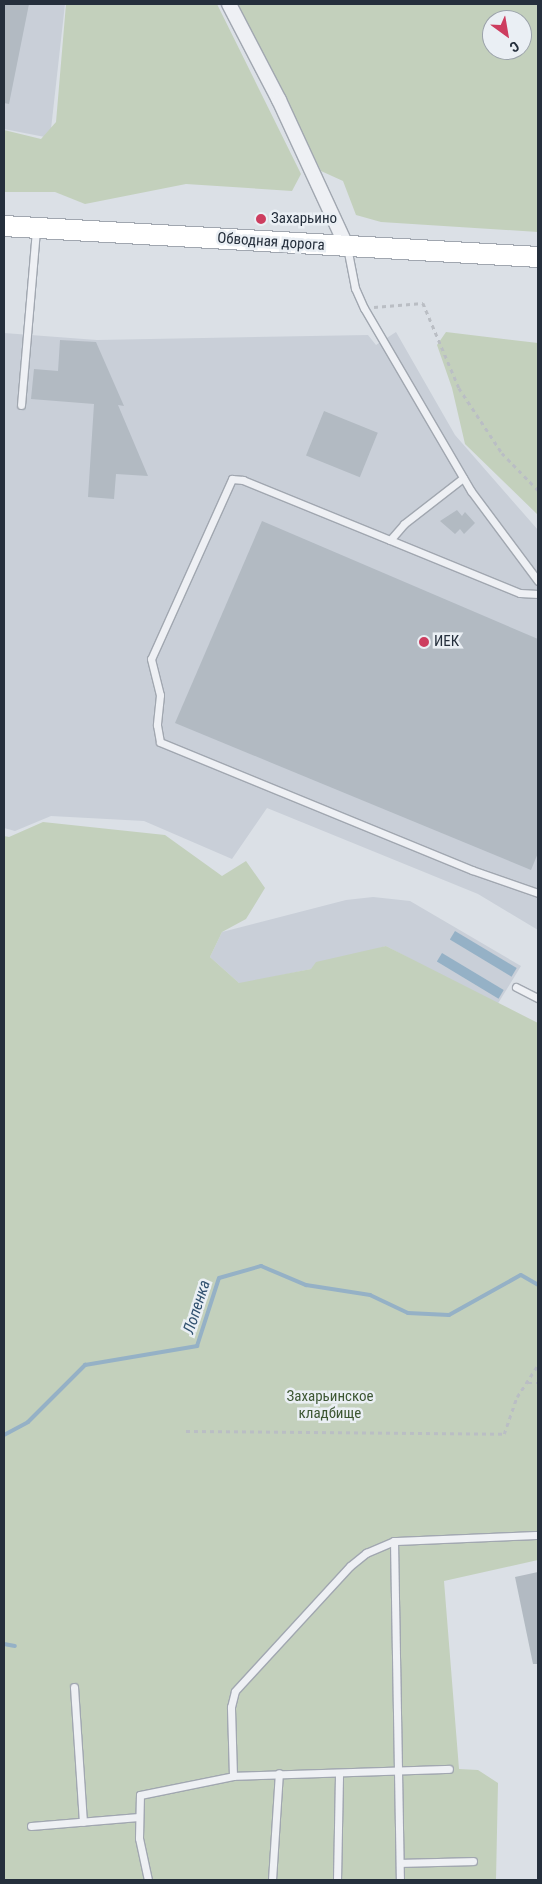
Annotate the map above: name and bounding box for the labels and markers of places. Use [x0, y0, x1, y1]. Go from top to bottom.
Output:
place label: Захарьино [271, 210, 337, 228]
marker: Захарьино [255, 213, 267, 225]
place label: ИЕК [434, 633, 459, 651]
marker: ИЕК [418, 636, 430, 648]

